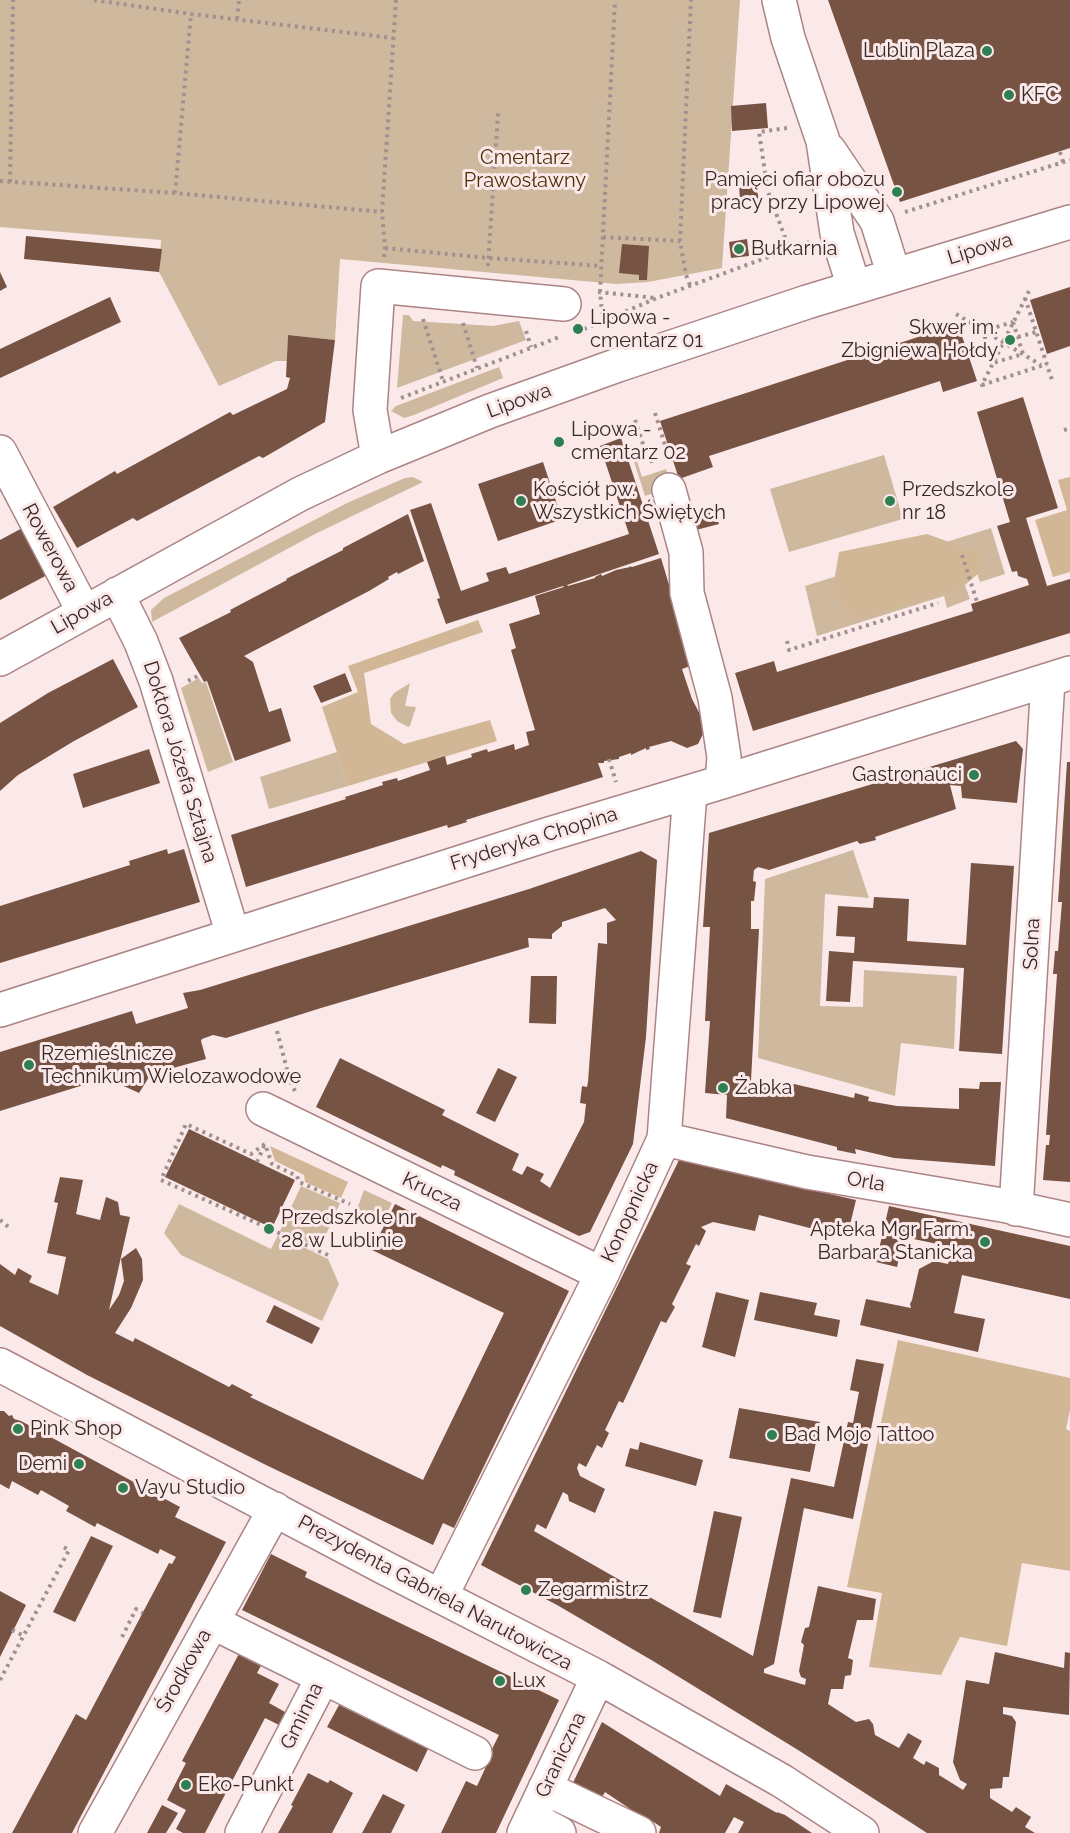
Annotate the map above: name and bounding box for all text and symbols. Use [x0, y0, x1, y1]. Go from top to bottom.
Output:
place label: Lublin Plaza [863, 39, 975, 63]
marker: Lublin Plaza [980, 44, 994, 58]
place label: KFC [1021, 83, 1059, 107]
marker: KFC [1002, 88, 1016, 102]
park label: Cmentarz Prawosławny [464, 146, 586, 193]
place label: Pamięci ofiar obozu pracy przy Lipowej [704, 168, 885, 215]
marker: Pamięci ofiar obozu pracy przy Lipowej [890, 185, 904, 199]
street label: Lipowa [945, 228, 1015, 270]
place label: Bułkarnia [751, 237, 837, 261]
marker: Bułkarnia [732, 242, 746, 256]
place label: Lipowa - cmentarz 01 [590, 306, 703, 353]
place label: Skwer im. Zbigniewa Hołdy [841, 316, 998, 363]
marker: Lipowa - cmentarz 01 [571, 322, 585, 336]
marker: Skwer im. Zbigniewa Hołdy [1003, 333, 1017, 347]
street label: Lipowa [484, 378, 554, 424]
place label: Lipowa - cmentarz 02 [571, 418, 686, 465]
marker: Lipowa - cmentarz 02 [552, 435, 566, 449]
place label: Kościół pw. Wszystkich Świętych [533, 478, 726, 525]
place label: Przedszkole nr 18 [902, 478, 1014, 525]
marker: Kościół pw. Wszystkich Świętych [514, 494, 528, 508]
marker: Przedszkole nr 18 [883, 494, 897, 508]
street label: Rowerowa [17, 500, 83, 596]
street label: Lipowa [47, 586, 117, 640]
street label: Doktora Józefa Sztajna [138, 658, 222, 866]
place label: Gastronauci [852, 763, 962, 787]
marker: Gastronauci [967, 768, 981, 782]
street label: Fryderyka Chopina [447, 802, 621, 876]
street label: Solna [1019, 917, 1045, 971]
place label: Rzemieślnicze Technikum Wielozawodowe [41, 1042, 301, 1089]
marker: Rzemieślnicze Technikum Wielozawodowe [22, 1058, 36, 1072]
place label: Żabka [735, 1076, 792, 1100]
marker: Żabka [716, 1081, 730, 1095]
street label: Konopnicka [596, 1158, 664, 1266]
street label: Krucza [398, 1167, 466, 1217]
street label: Orla [845, 1167, 887, 1197]
place label: Przedszkole nr 28 w Lublinie [281, 1206, 417, 1253]
place label: Apteka Mgr Farm. Barbara Stanicka [810, 1218, 973, 1265]
marker: Przedszkole nr 28 w Lublinie [262, 1222, 276, 1236]
marker: Apteka Mgr Farm. Barbara Stanicka [978, 1235, 992, 1249]
place label: Pink Shop [30, 1417, 122, 1441]
marker: Pink Shop [11, 1422, 25, 1436]
place label: Bad Mojo Tattoo [784, 1423, 934, 1447]
marker: Bad Mojo Tattoo [765, 1428, 779, 1442]
place label: Demi [18, 1452, 67, 1476]
marker: Demi [72, 1457, 86, 1471]
place label: Vayu Studio [135, 1476, 245, 1500]
marker: Vayu Studio [116, 1481, 130, 1495]
street label: Prezydenta Gabriela Narutowicza [294, 1510, 576, 1676]
place label: Zegarmistrz [538, 1578, 648, 1602]
marker: Zegarmistrz [519, 1583, 533, 1597]
street label: Środkowa [151, 1625, 217, 1717]
place label: Lux [512, 1669, 546, 1693]
marker: Lux [493, 1674, 507, 1688]
street label: Gminna [276, 1679, 328, 1753]
street label: Graniczna [531, 1708, 591, 1802]
place label: Eko-Punkt [198, 1773, 294, 1797]
marker: Eko-Punkt [179, 1778, 193, 1792]

